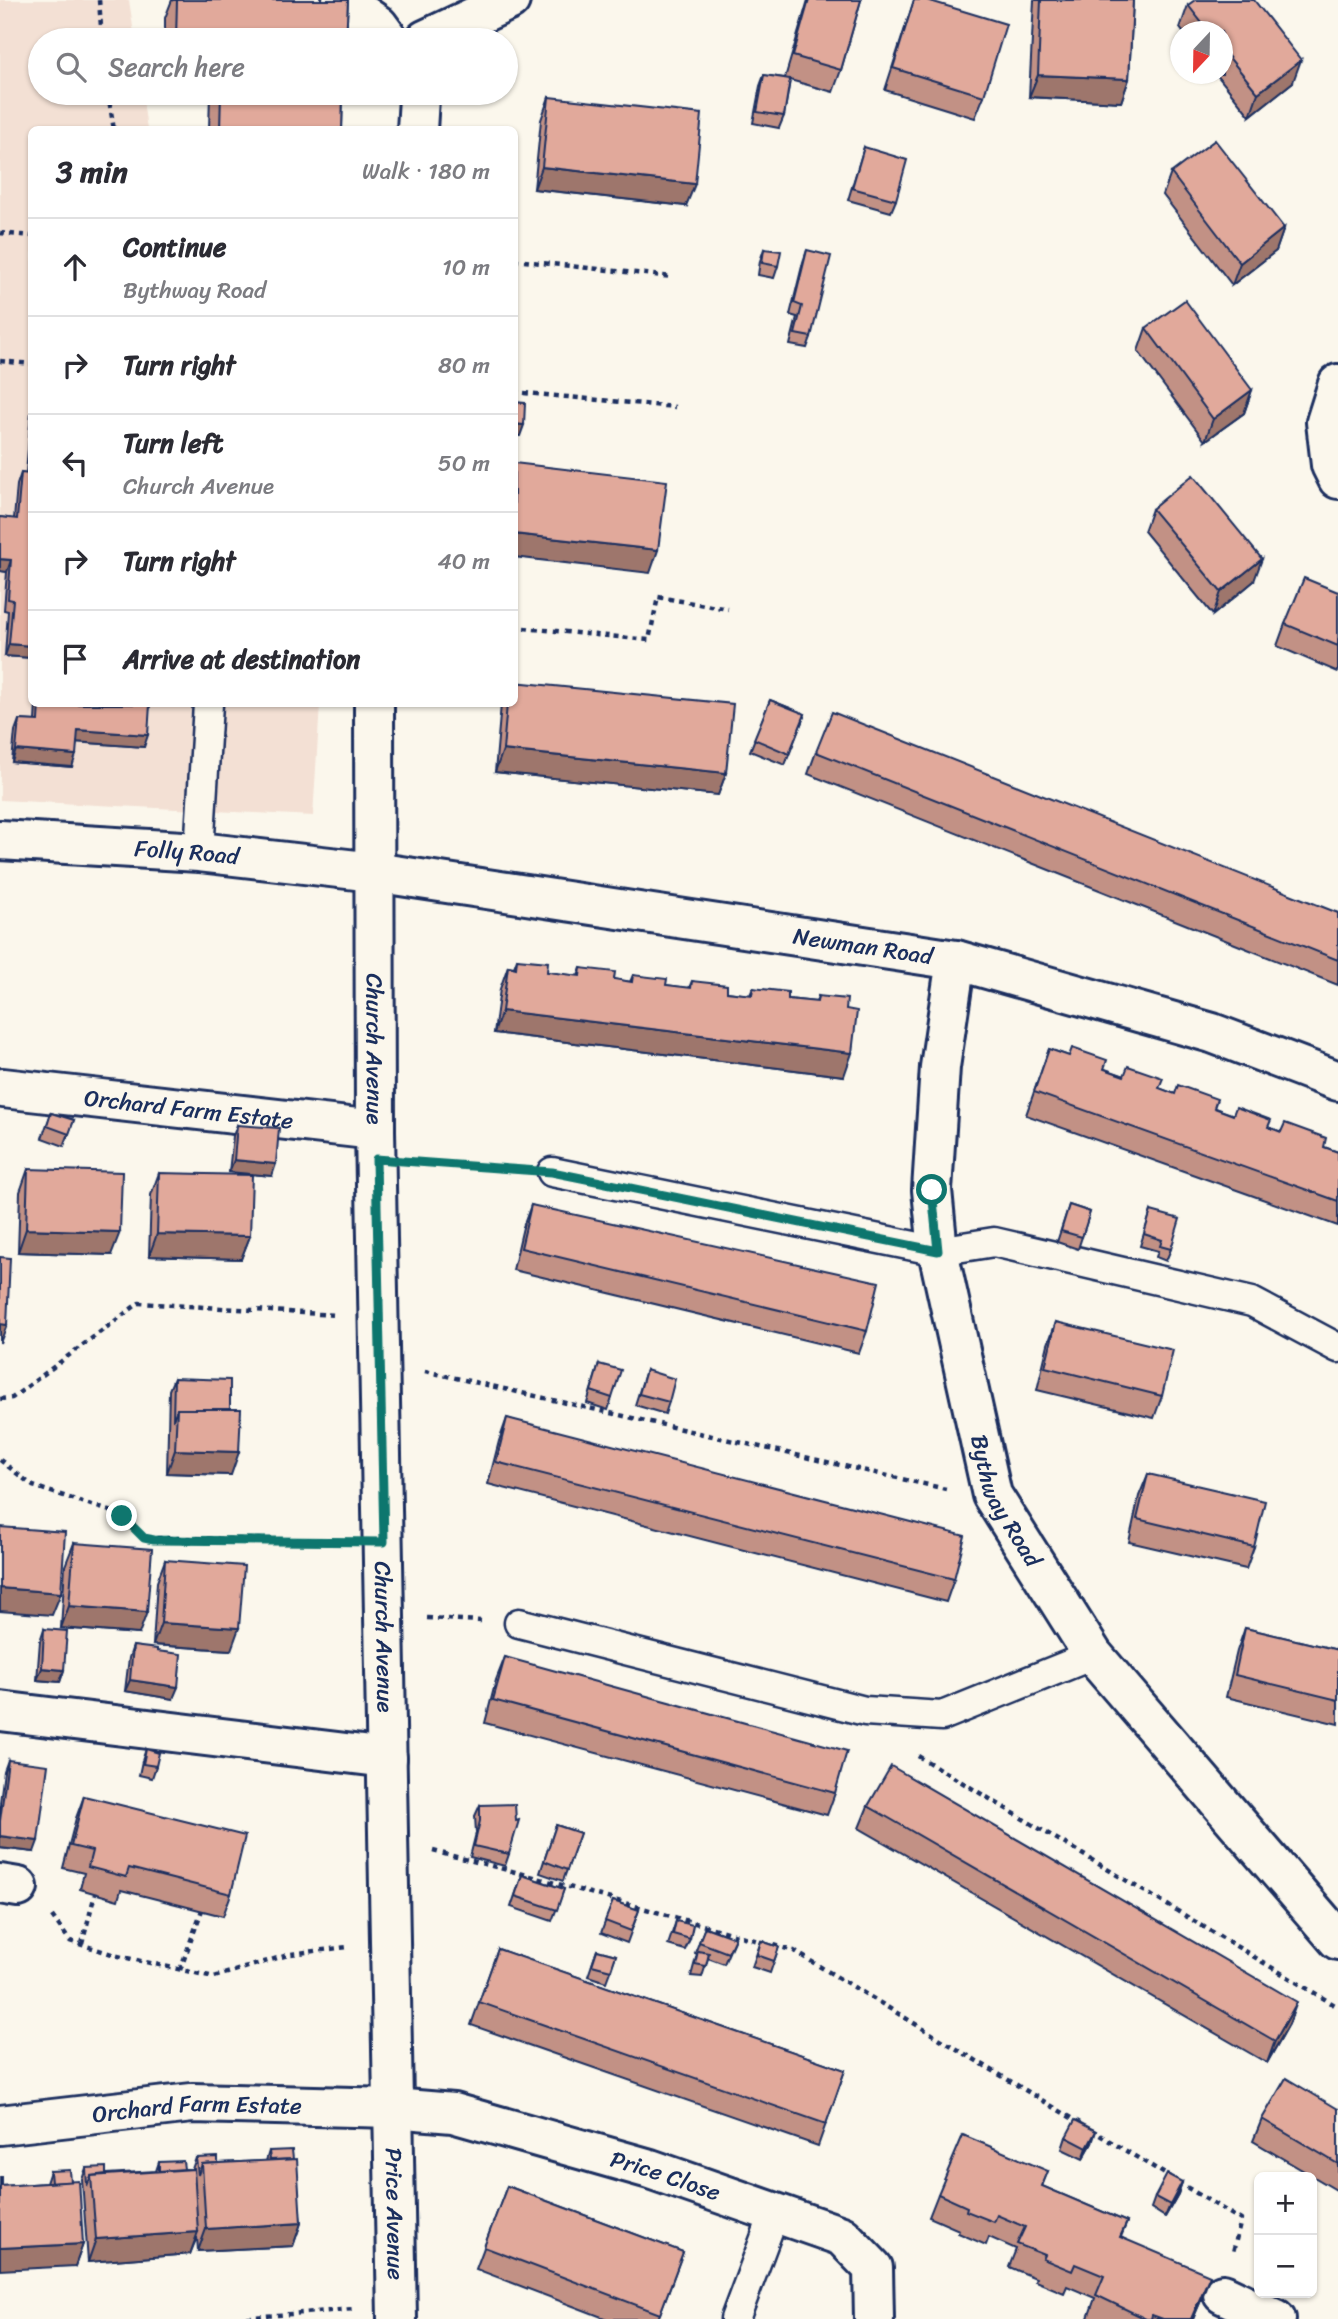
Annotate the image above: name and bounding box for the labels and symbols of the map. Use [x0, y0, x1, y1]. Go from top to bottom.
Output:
north arrow [1170, 21, 1233, 84]
street label: Folly Road [133, 828, 243, 877]
street label: Newman Road [790, 915, 937, 977]
street label: Church Avenue [354, 973, 395, 1125]
street label: Orchard Farm Estate [82, 1077, 296, 1141]
route start [916, 1174, 947, 1205]
street label: Bythway Road [959, 1431, 1054, 1577]
route end [106, 1500, 137, 1531]
street label: Church Avenue [362, 1561, 406, 1713]
street label: Orchard Farm Estate [90, 2082, 303, 2135]
street label: Price Close [606, 2138, 726, 2213]
street label: Price Avenue [373, 2147, 417, 2281]

